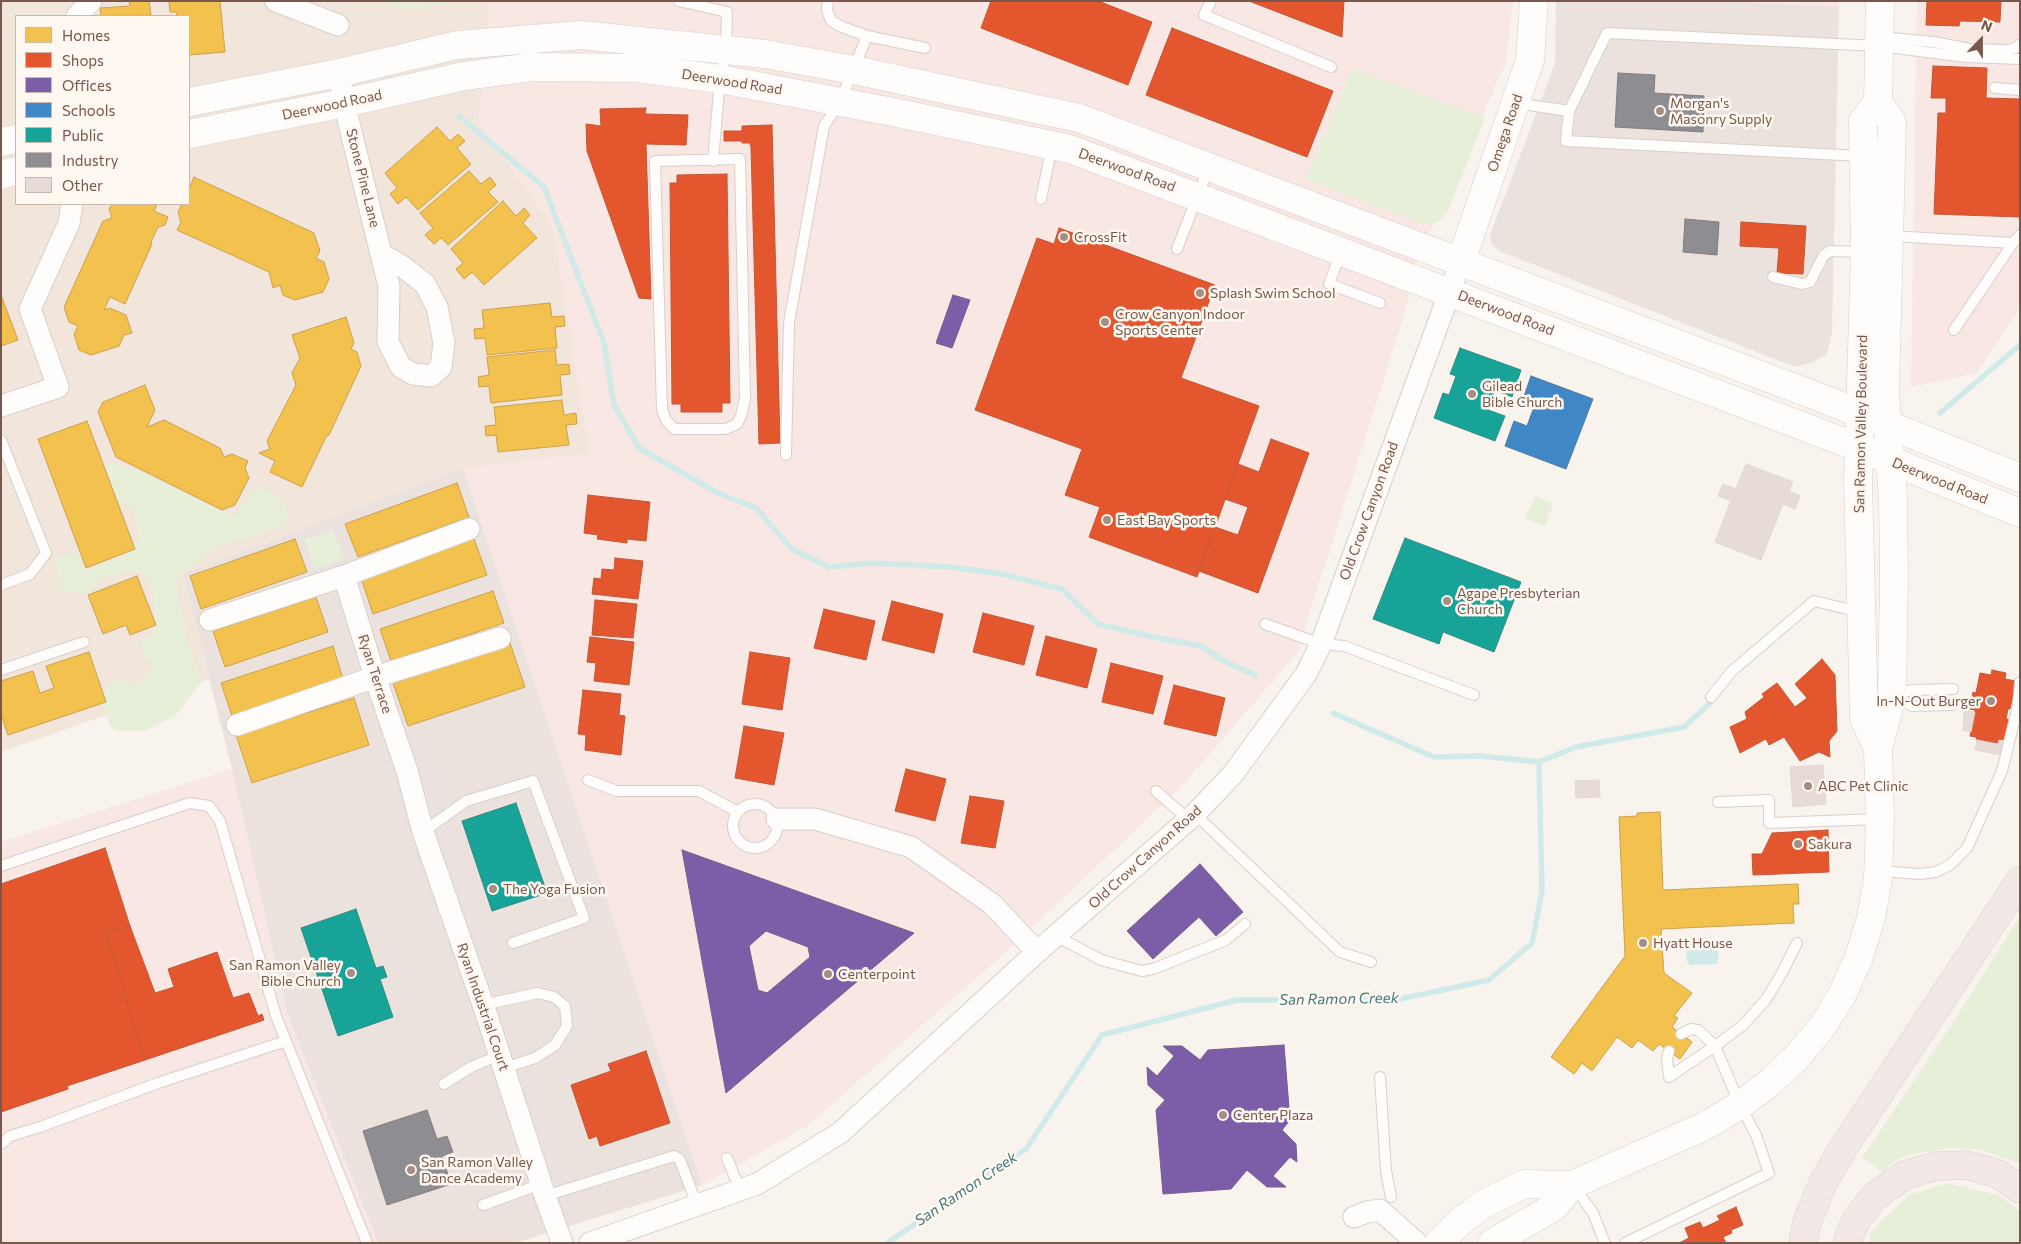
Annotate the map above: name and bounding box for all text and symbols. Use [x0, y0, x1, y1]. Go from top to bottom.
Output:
legend [15, 15, 190, 205]
north arrow [1956, 15, 2006, 65]
text: N [1979, 16, 1995, 35]
text: Homes [62, 26, 110, 44]
text: Shops [62, 51, 104, 69]
street label: Deerwood Road [680, 66, 784, 98]
text: Offices [62, 76, 112, 94]
street label: Deerwood Road [280, 86, 384, 124]
street label: Omega Road [1484, 92, 1526, 174]
place label: Morgan's Masonry Supply [1670, 95, 1772, 128]
text: Schools [62, 101, 115, 119]
marker: Morgan's Masonry Supply [1654, 105, 1666, 117]
text: Public [62, 126, 104, 144]
street label: Stone Pine Lane [343, 127, 383, 229]
street label: Deerwood Road [1076, 145, 1178, 195]
text: Industry [62, 151, 119, 169]
text: Other [62, 176, 103, 194]
place label: CrossFit [1074, 229, 1127, 245]
marker: CrossFit [1058, 231, 1070, 243]
place label: Splash Swim School [1210, 285, 1335, 301]
marker: Splash Swim School [1194, 287, 1206, 299]
street label: Deerwood Road [1455, 287, 1557, 339]
place label: Crow Canyon Indoor Sports Center [1115, 306, 1245, 338]
marker: Crow Canyon Indoor Sports Center [1099, 316, 1111, 328]
street label: San Ramon Valley Boulevard [1851, 335, 1871, 513]
place label: Gilead Bible Church [1482, 378, 1562, 411]
marker: Gilead Bible Church [1466, 388, 1478, 400]
street label: Old Crow Canyon Road [1336, 439, 1402, 583]
street label: Deerwood Road [1890, 454, 1990, 508]
place label: East Bay Sports [1117, 512, 1216, 528]
marker: East Bay Sports [1101, 514, 1113, 526]
place label: Agape Presbyterian Church [1457, 585, 1580, 618]
marker: Agape Presbyterian Church [1441, 595, 1453, 607]
street label: Ryan Terrace [354, 632, 396, 716]
place label: In-N-Out Burger [1876, 693, 1981, 709]
marker: In-N-Out Burger [1985, 695, 1997, 707]
place label: ABC Pet Clinic [1818, 778, 1909, 794]
marker: ABC Pet Clinic [1802, 780, 1814, 792]
street label: Old Crow Canyon Road [1085, 802, 1205, 912]
place label: Sakura [1808, 836, 1852, 852]
marker: Sakura [1792, 838, 1804, 850]
place label: The Yoga Fusion [503, 881, 606, 897]
marker: The Yoga Fusion [487, 883, 499, 895]
place label: Hyatt House [1653, 935, 1733, 951]
marker: Hyatt House [1637, 937, 1649, 949]
street label: Ryan Industrial Court [453, 941, 513, 1073]
place label: San Ramon Valley Bible Church [229, 957, 341, 990]
place label: Centerpoint [838, 966, 916, 982]
marker: San Ramon Valley Bible Church [345, 967, 357, 979]
marker: Centerpoint [822, 968, 834, 980]
water label: San Ramon Creek [1279, 989, 1399, 1009]
place label: Center Plaza [1233, 1107, 1313, 1123]
marker: Center Plaza [1217, 1109, 1229, 1121]
water label: San Ramon Creek [911, 1148, 1021, 1230]
place label: San Ramon Valley Dance Academy [421, 1154, 533, 1186]
marker: San Ramon Valley Dance Academy [405, 1164, 417, 1176]

